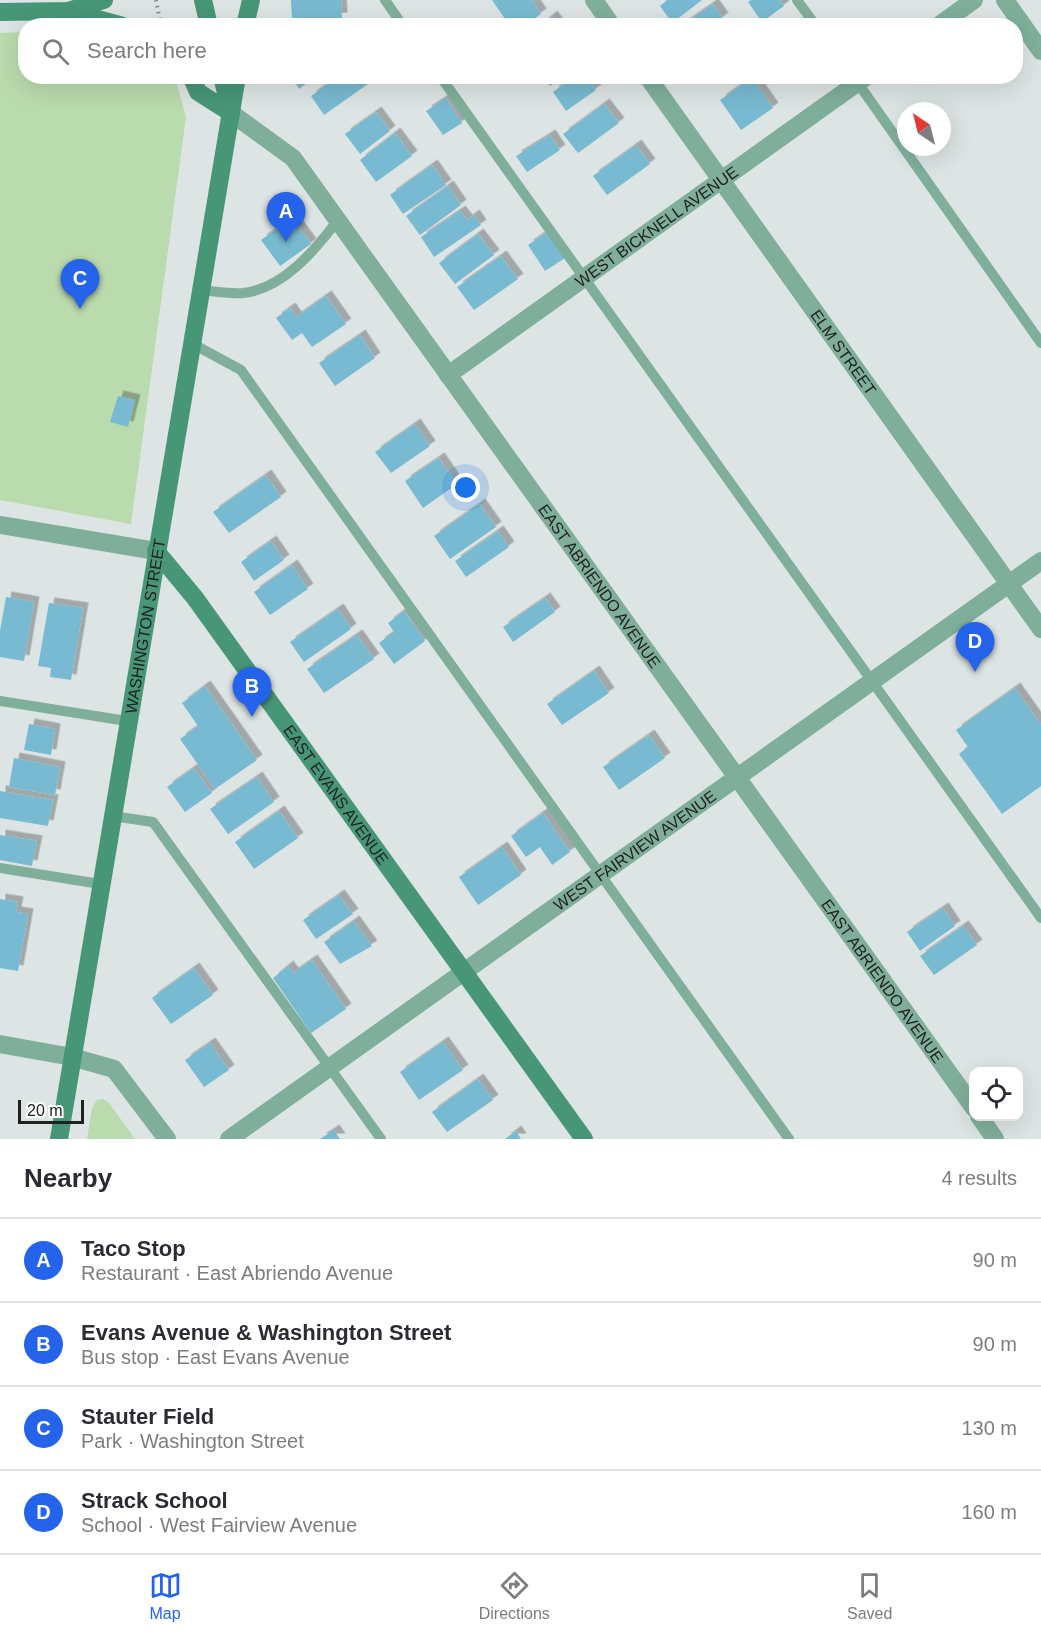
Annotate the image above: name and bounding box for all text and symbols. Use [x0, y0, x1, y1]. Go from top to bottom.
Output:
search box [18, 18, 1023, 84]
icon: search [39, 35, 72, 68]
text: Search here [87, 38, 207, 63]
north arrow [897, 102, 951, 156]
street label: WEST BICKNELL AVENUE [572, 163, 741, 290]
pin: A [266, 192, 306, 242]
pin: C [60, 260, 100, 309]
street label: ELM STREET [808, 306, 880, 398]
your location [451, 473, 480, 502]
street label: EAST ABRIENDO AVENUE [535, 501, 664, 671]
street label: WASHINGTON STREET [122, 537, 168, 715]
pin: D [956, 622, 994, 672]
pin: B [232, 668, 272, 717]
street label: EAST EVANS AVENUE [281, 722, 392, 867]
street label: WEST FAIRVIEW AVENUE [550, 787, 719, 914]
street label: EAST ABRIENDO AVENUE [819, 896, 947, 1066]
map controls [969, 1067, 1023, 1121]
button: locate [969, 1067, 1023, 1121]
scale bar [18, 1097, 84, 1124]
text: 20 m [27, 1102, 63, 1119]
text: Nearby [24, 1163, 112, 1193]
text: 4 results [941, 1167, 1017, 1189]
text: Taco Stop [81, 1236, 186, 1261]
text: A [36, 1249, 51, 1271]
text: 90 m [973, 1249, 1017, 1271]
text: Restaurant · East Abriendo Avenue [81, 1262, 393, 1284]
text: Evans Avenue & Washington Street [81, 1320, 451, 1345]
text: B [36, 1333, 51, 1355]
text: 90 m [973, 1333, 1017, 1355]
text: Bus stop · East Evans Avenue [81, 1346, 350, 1368]
text: Stauter Field [81, 1404, 214, 1429]
text: C [36, 1417, 51, 1439]
text: 130 m [961, 1417, 1017, 1439]
text: Park · Washington Street [81, 1430, 304, 1452]
text: Strack School [81, 1488, 228, 1513]
text: D [36, 1501, 51, 1523]
text: 160 m [961, 1501, 1017, 1523]
text: School · West Fairview Avenue [81, 1514, 357, 1536]
tab: Map [149, 1569, 182, 1623]
tab: Directions [479, 1569, 550, 1623]
tab: Saved [847, 1569, 892, 1623]

